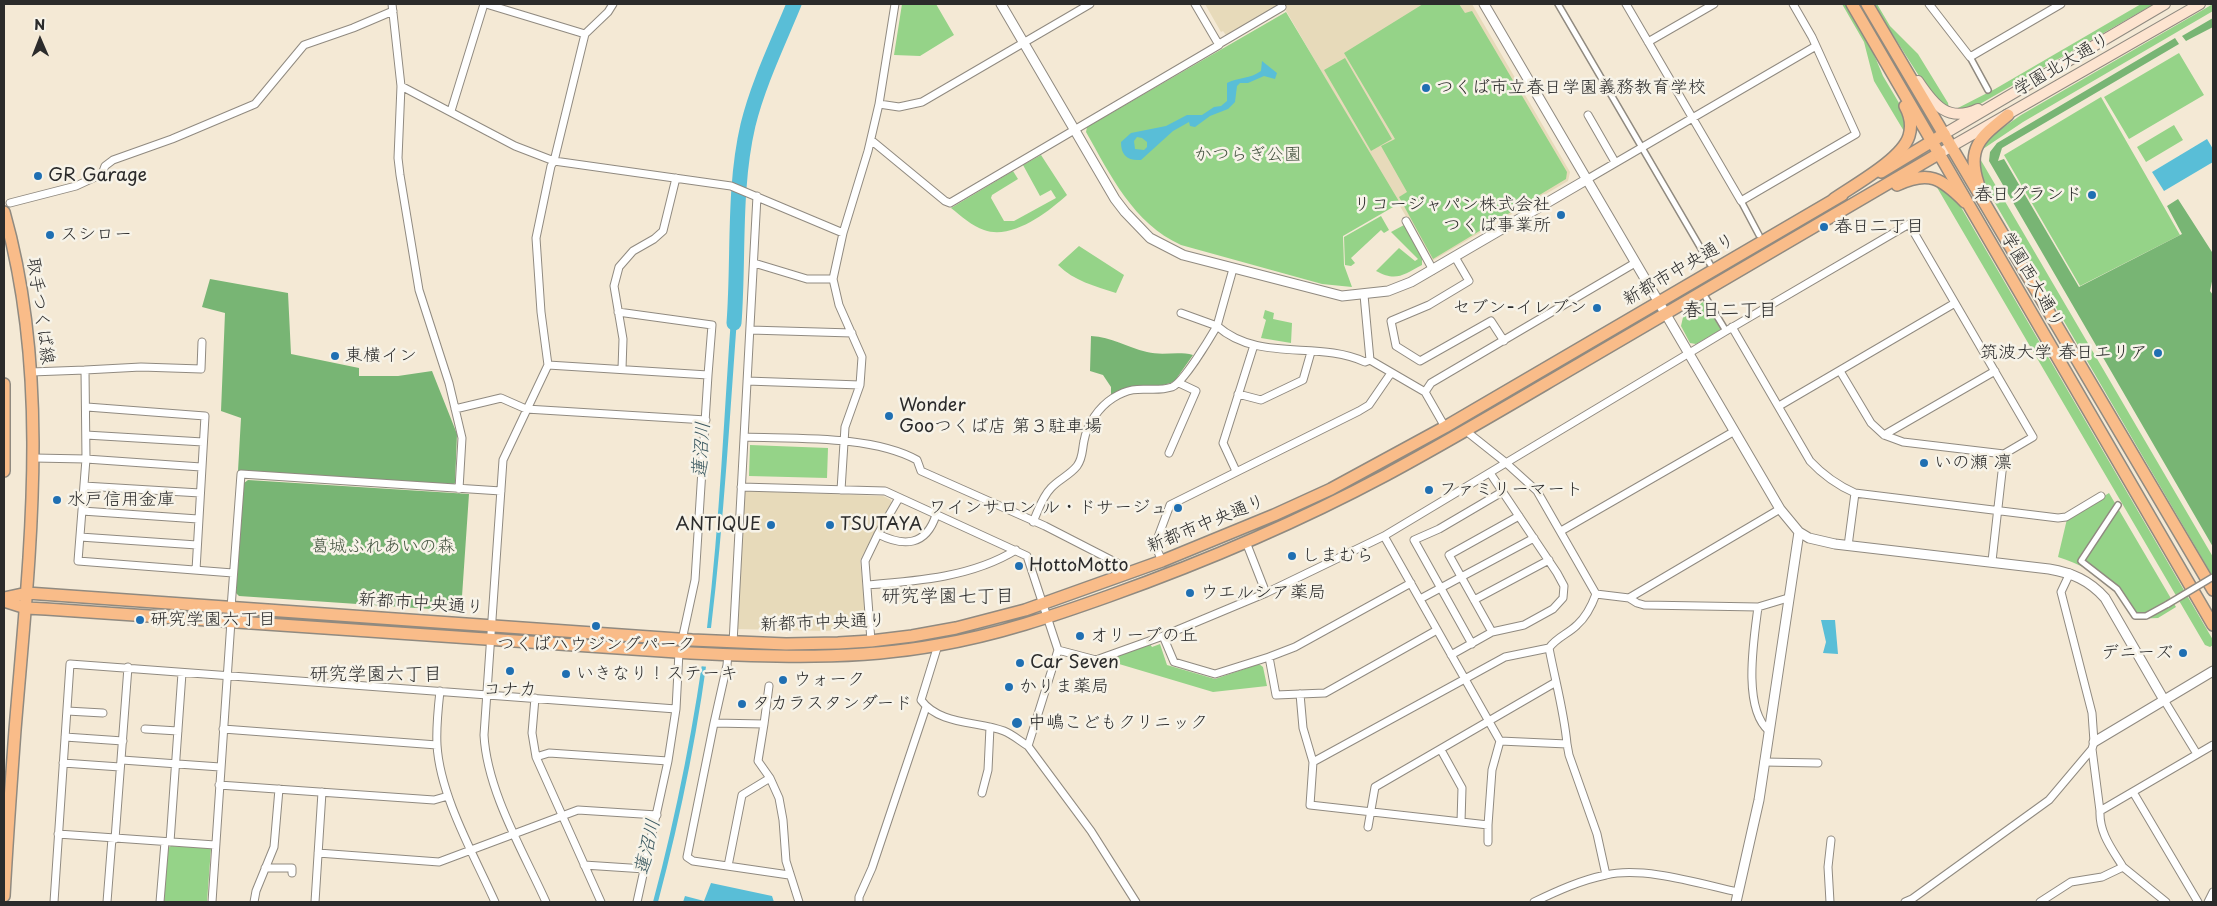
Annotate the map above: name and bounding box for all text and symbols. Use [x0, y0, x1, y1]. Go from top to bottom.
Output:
text: N [34, 14, 45, 35]
north arrow [15, 15, 65, 65]
street label: 学園北大通り [2010, 29, 2114, 101]
place label: つくば市立春日学園義務教育学校 [1436, 77, 1706, 99]
marker: つくば市立春日学園義務教育学校 [1420, 82, 1432, 94]
park label: かつらぎ公園 [1194, 144, 1302, 166]
place label: GR Garage [48, 165, 147, 187]
marker: GR Garage [32, 170, 44, 182]
place label: 春日グランド [1974, 184, 2082, 206]
marker: 春日グランド [2086, 189, 2098, 201]
place label: リコージャパン株式会社 つくば事業所 [1353, 194, 1551, 236]
marker: リコージャパン株式会社 つくば事業所 [1555, 209, 1567, 221]
place label: 春日二丁目 [1834, 216, 1924, 238]
marker: 春日二丁目 [1818, 221, 1830, 233]
place label: スシロー [60, 224, 132, 246]
street label: 学園西大通り [1996, 228, 2068, 332]
marker: スシロー [44, 229, 56, 241]
street label: 新都市中央通り [1619, 229, 1739, 311]
street label: 取手つくば線 [22, 256, 58, 366]
place label: セブン-イレブン [1452, 297, 1587, 319]
district label: 春日二丁目 [1683, 300, 1777, 322]
marker: セブン-イレブン [1591, 302, 1603, 314]
place label: 筑波大学 春日エリア [1980, 342, 2148, 364]
place label: 東横イン [345, 345, 417, 367]
marker: 筑波大学 春日エリア [2152, 347, 2164, 359]
marker: 東横イン [329, 350, 341, 362]
place label: Wonder Gooつくば店 第３駐車場 [899, 395, 1102, 438]
marker: Wonder Gooつくば店 第３駐車場 [883, 410, 895, 422]
water label: 蓮沼川 [689, 421, 715, 479]
place label: いの瀬 凛 [1934, 452, 2012, 474]
marker: いの瀬 凛 [1918, 457, 1930, 469]
place label: ファミリーマート [1439, 479, 1583, 501]
marker: ファミリーマート [1423, 484, 1435, 496]
place label: 水戸信用金庫 [67, 489, 175, 511]
street label: 新都市中央通り [1144, 490, 1268, 558]
marker: 水戸信用金庫 [51, 494, 63, 506]
place label: ワインサロン ル・ドサージュ [928, 497, 1168, 519]
marker: ワインサロン ル・ドサージュ [1172, 502, 1184, 514]
place label: ANTIQUE [675, 514, 761, 536]
place label: TSUTAYA [840, 514, 922, 536]
marker: ANTIQUE [765, 519, 777, 531]
marker: TSUTAYA [824, 519, 836, 531]
park label: 葛城ふれあいの森 [311, 536, 455, 558]
place label: しまむら [1302, 545, 1374, 567]
marker: しまむら [1286, 550, 1298, 562]
place label: HottoMotto [1029, 555, 1128, 577]
marker: HottoMotto [1013, 560, 1025, 572]
place label: ウエルシア薬局 [1200, 582, 1326, 604]
district label: 研究学園七丁目 [882, 586, 1014, 608]
marker: ウエルシア薬局 [1184, 587, 1196, 599]
street label: 新都市中央通り [357, 589, 485, 619]
place label: 研究学園六丁目 [150, 609, 276, 631]
street label: 新都市中央通り [760, 610, 886, 636]
marker: 研究学園六丁目 [134, 614, 146, 626]
marker: つくばハウジングパーク [590, 620, 602, 632]
place label: オリーブの丘 [1090, 625, 1198, 647]
marker: オリーブの丘 [1074, 630, 1086, 642]
place label: つくばハウジングパーク [497, 634, 695, 656]
place label: デニーズ [2101, 642, 2173, 664]
marker: デニーズ [2177, 647, 2189, 659]
place label: Car Seven [1030, 652, 1119, 674]
marker: Car Seven [1014, 657, 1026, 669]
place label: いきなり！ステーキ [576, 663, 738, 685]
district label: 研究学園六丁目 [310, 664, 442, 686]
marker: コナカ [504, 665, 516, 677]
marker: いきなり！ステーキ [560, 668, 572, 680]
place label: ウォーク [793, 669, 865, 691]
marker: ウォーク [777, 674, 789, 686]
place label: かりま薬局 [1019, 676, 1109, 698]
place label: コナカ [483, 679, 537, 701]
marker: かりま薬局 [1003, 681, 1015, 693]
place label: タカラスタンダード [752, 693, 912, 715]
marker: タカラスタンダード [736, 698, 748, 710]
place label: 中嶋こどもクリニック [1028, 712, 1208, 734]
marker: 中嶋こどもクリニック [1010, 716, 1024, 730]
water label: 蓮沼川 [630, 817, 666, 877]

